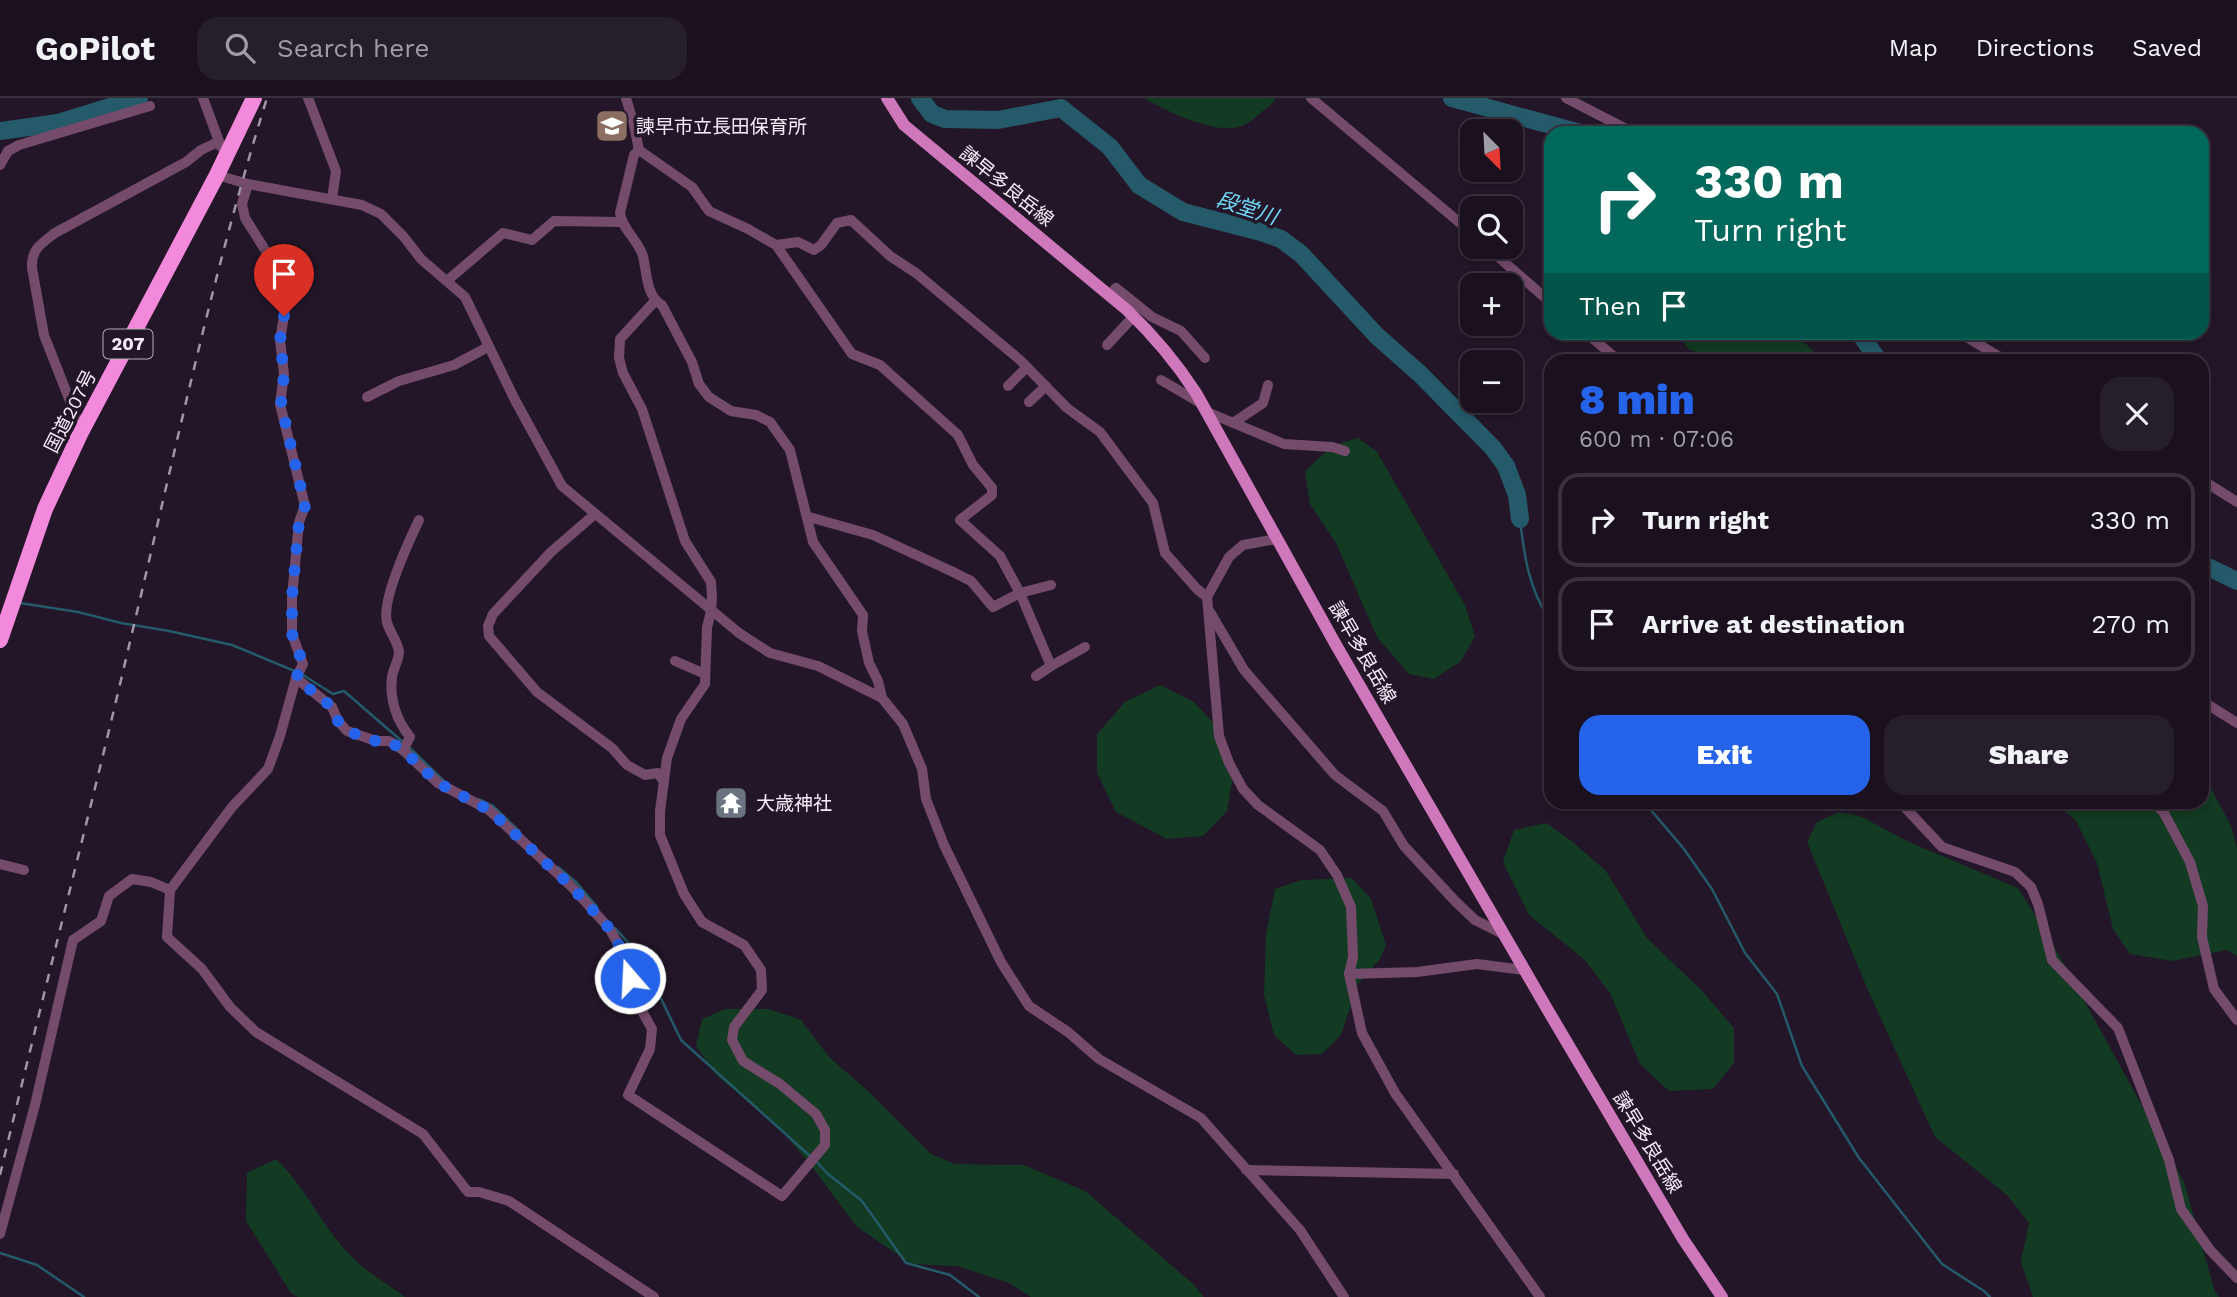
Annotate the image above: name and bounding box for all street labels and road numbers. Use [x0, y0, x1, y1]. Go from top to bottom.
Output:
street label: 諫早多良岳線 [955, 142, 1058, 231]
road number: 207 [104, 330, 152, 358]
street label: 国道207号 [40, 366, 101, 457]
street label: 諫早多良岳線 [1324, 597, 1401, 707]
street label: 諫早多良岳線 [1608, 1087, 1687, 1197]

